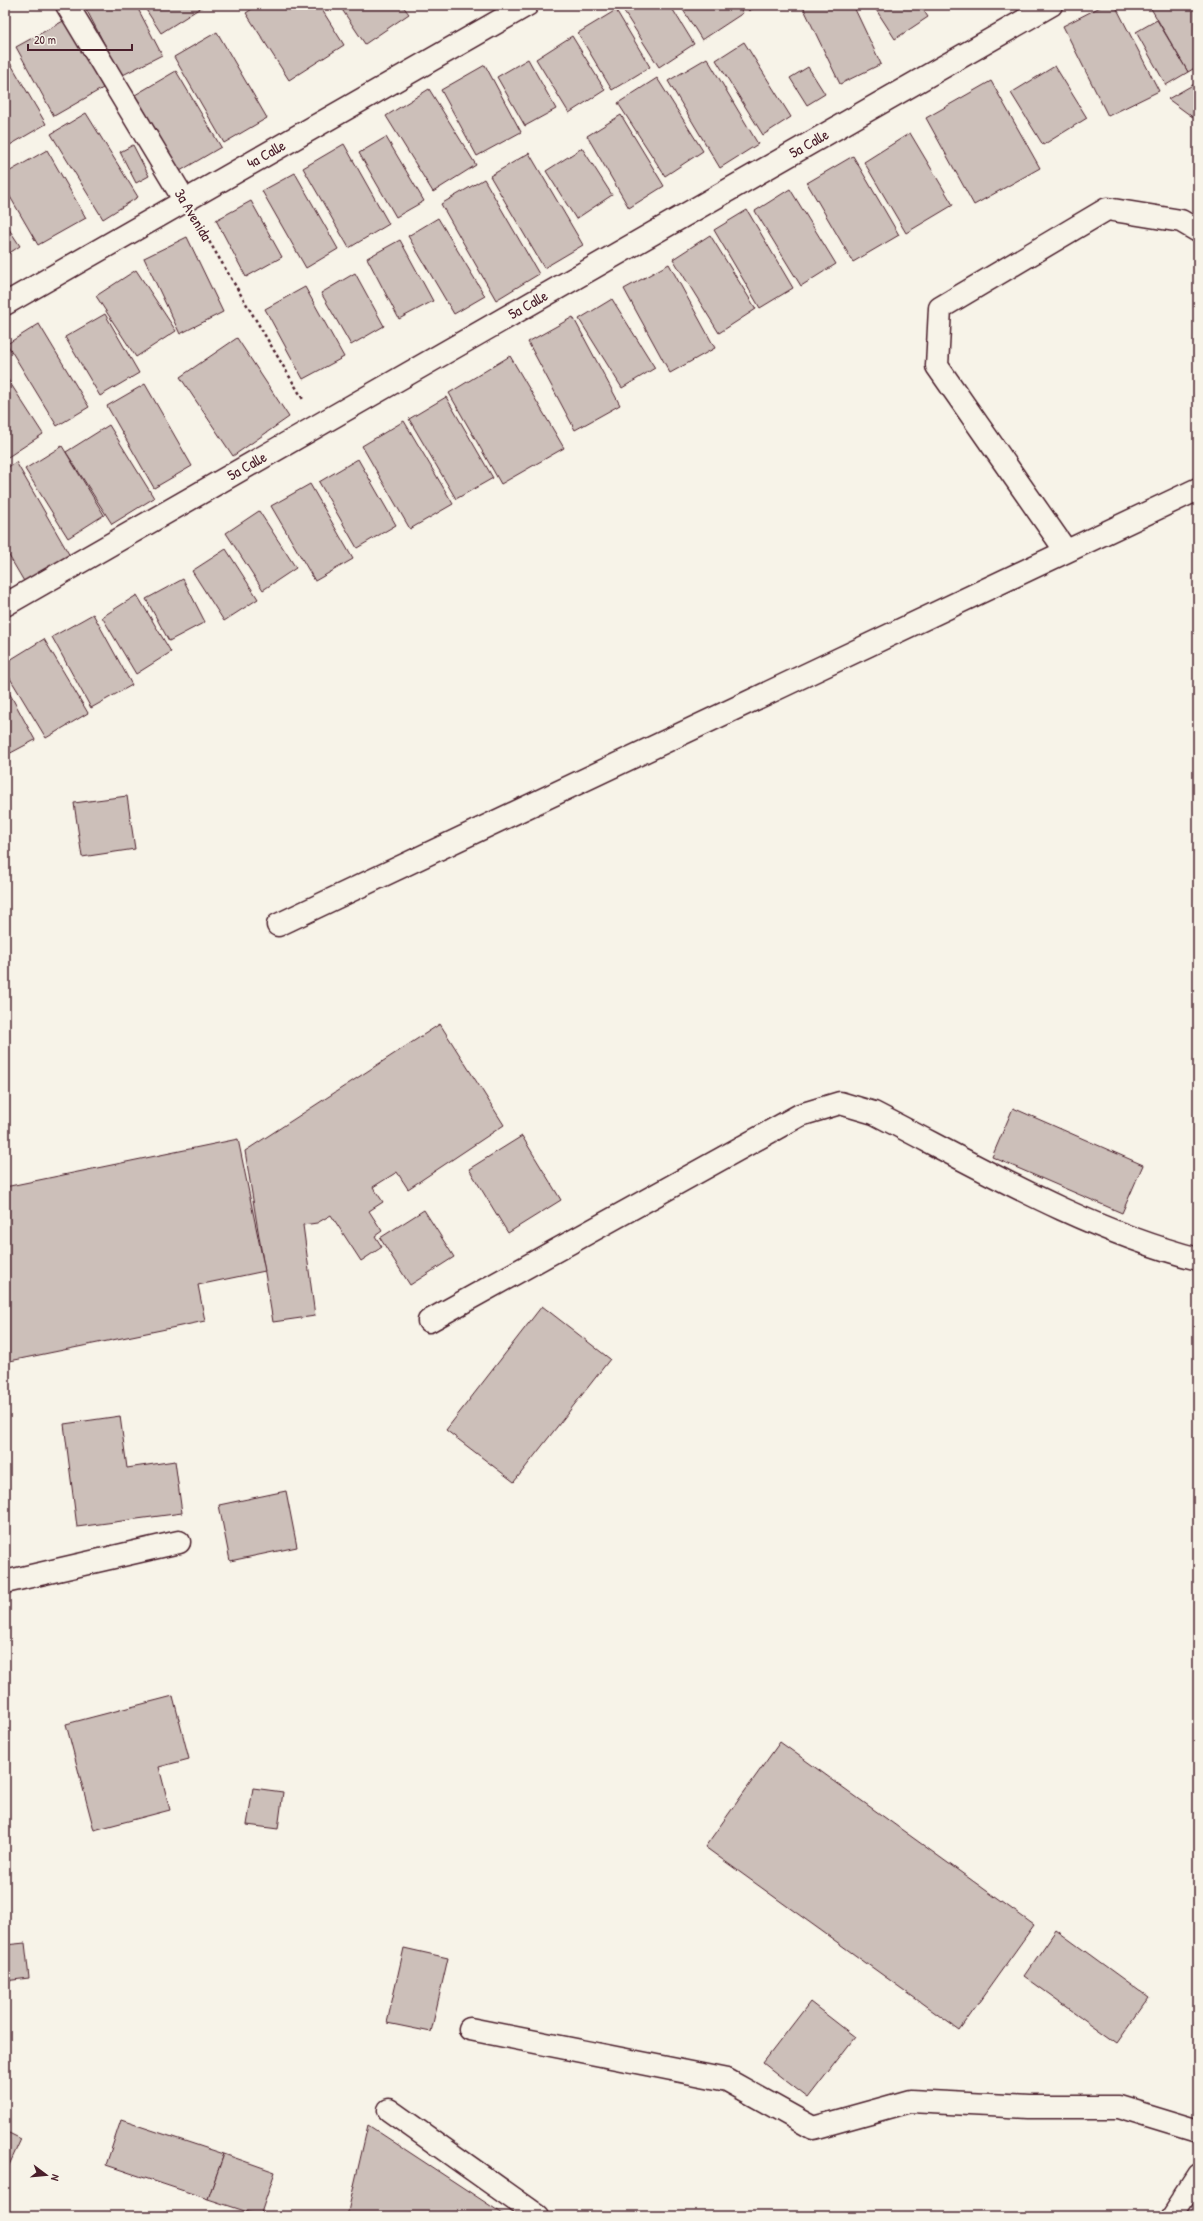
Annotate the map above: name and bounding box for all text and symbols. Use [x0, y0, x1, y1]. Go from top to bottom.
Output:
scale bar [28, 26, 132, 52]
text: 20 m [34, 31, 56, 48]
street label: 5a Calle [785, 124, 832, 163]
street label: 4a Calle [243, 135, 289, 173]
street label: 3a Avenida [170, 185, 217, 245]
street label: 5a Calle [504, 285, 551, 324]
street label: 5a Calle [223, 446, 270, 485]
north arrow [26, 2155, 66, 2195]
text: N [48, 2173, 63, 2183]

